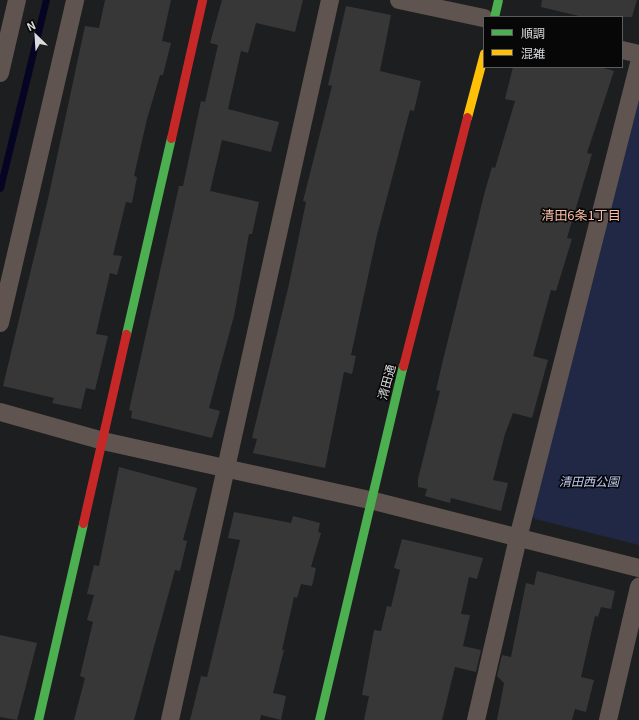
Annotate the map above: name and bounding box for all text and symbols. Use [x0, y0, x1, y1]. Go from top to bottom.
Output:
north arrow [16, 16, 56, 56]
text: N [24, 16, 38, 34]
legend [483, 16, 623, 68]
text: 順調 [521, 24, 545, 41]
text: 混雑 [521, 44, 545, 61]
district label: 清田6条1丁目 [541, 207, 621, 223]
street label: 清田通 [374, 363, 398, 401]
park label: 清田西公園 [559, 474, 619, 488]

